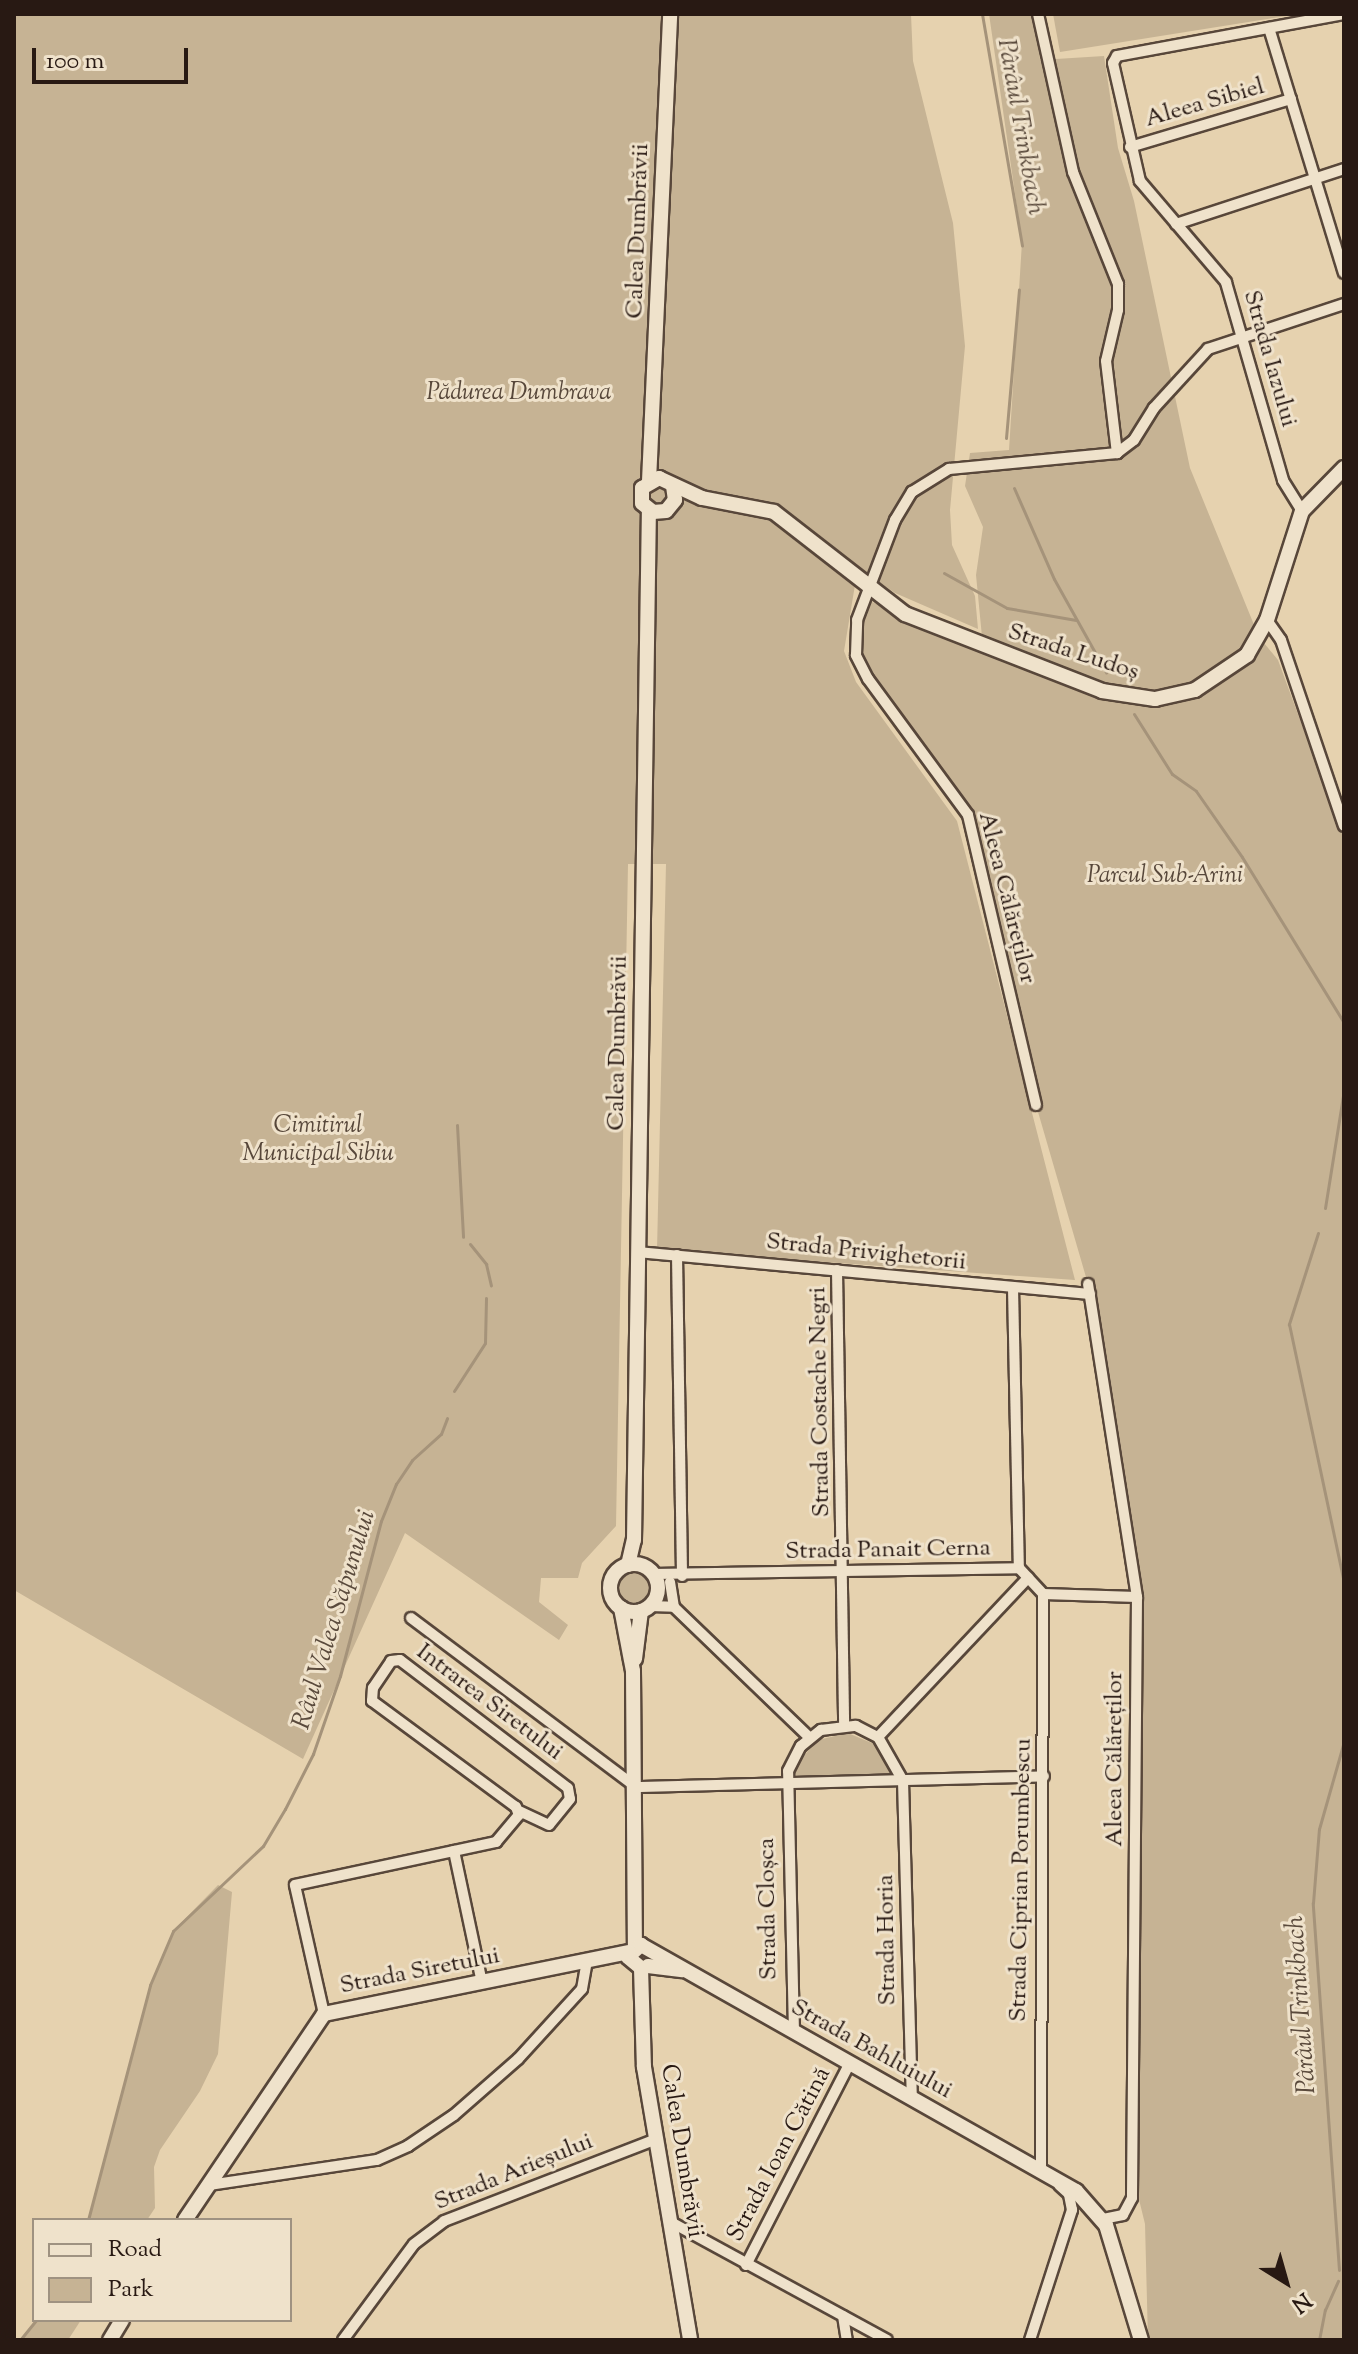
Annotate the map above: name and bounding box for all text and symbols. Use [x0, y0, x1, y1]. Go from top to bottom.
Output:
scale bar [36, 32, 192, 82]
water label: Pârâul Trinkbach [989, 37, 1051, 217]
text: 100 m [46, 45, 104, 79]
street label: Aleea Sibiel [1142, 73, 1268, 135]
street label: Calea Dumbrăvii [622, 143, 656, 319]
street label: Strada Iazului [1236, 287, 1302, 431]
park label: Pădurea Dumbrava [427, 380, 611, 408]
street label: Strada Ludoș [1004, 618, 1142, 688]
street label: Aleea Călăreților [971, 809, 1041, 987]
park label: Parcul Sub-Arini [1087, 863, 1243, 891]
street label: Calea Dumbrăvii [603, 955, 635, 1131]
park label: Cimitirul Municipal Sibiu [242, 1113, 394, 1169]
street label: Strada Privighetorii [765, 1228, 967, 1278]
street label: Strada Costache Negri [805, 1286, 837, 1518]
water label: Râul Valea Săpunului [287, 1507, 383, 1733]
street label: Strada Panait Cerna [785, 1535, 991, 1567]
street label: Intrarea Siretului [410, 1638, 568, 1768]
street label: Aleea Călăreților [1102, 1671, 1130, 1847]
street label: Strada Ciprian Porumbescu [1005, 1738, 1039, 2022]
street label: Strada Cloșca [753, 1838, 785, 1980]
street label: Strada Horia [872, 1874, 904, 2006]
water label: Pârâul Trinkbach [1280, 1915, 1324, 2095]
street label: Strada Siretului [338, 1942, 502, 2002]
street label: Strada Bahluiului [785, 1994, 957, 2106]
street label: Calea Dumbrăvii [653, 2062, 709, 2240]
street label: Strada Ioan Cătină [722, 2063, 838, 2247]
street label: Strada Arieșului [431, 2128, 597, 2218]
legend [32, 2218, 292, 2322]
text: Road [108, 2233, 162, 2267]
north arrow [1246, 2242, 1326, 2322]
text: Park [108, 2273, 154, 2307]
text: N [1284, 2283, 1317, 2319]

